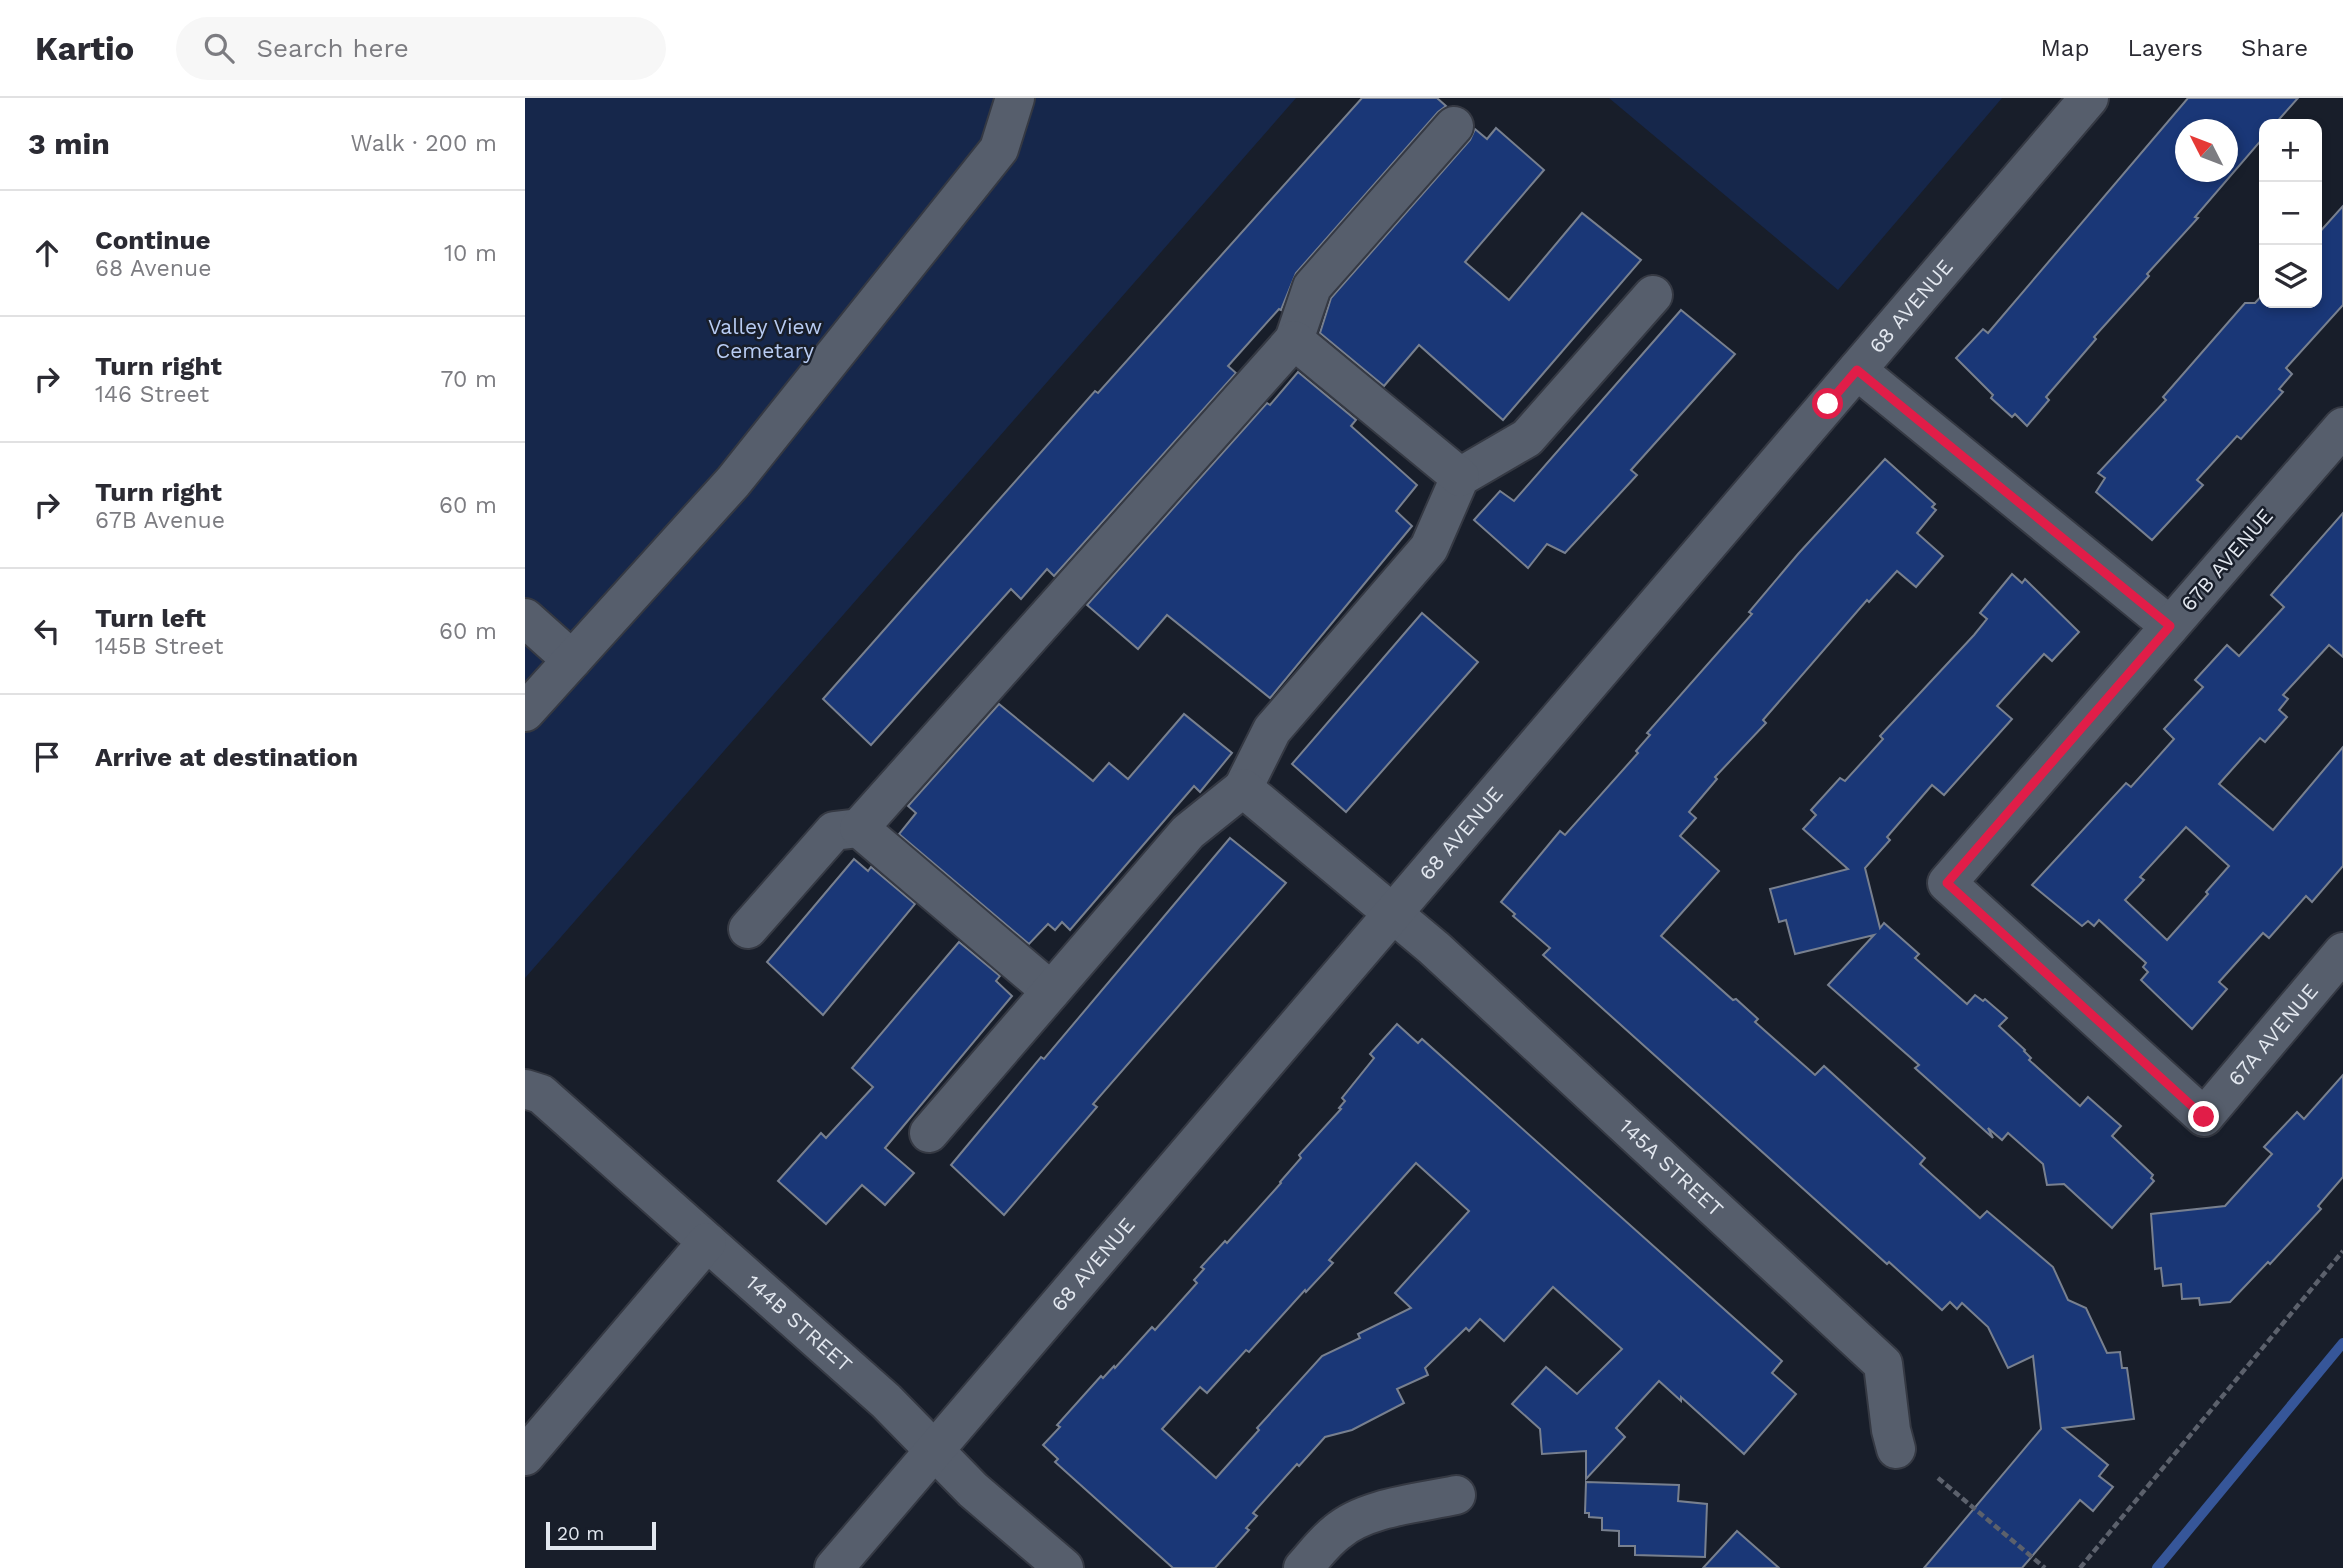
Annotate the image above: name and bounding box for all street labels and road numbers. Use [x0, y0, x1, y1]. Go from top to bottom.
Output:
street label: 68 AVENUE [1864, 254, 1958, 358]
street label: 67B AVENUE [2175, 503, 2278, 616]
street label: 68 AVENUE [1414, 781, 1508, 885]
street label: 67A AVENUE [2223, 978, 2323, 1091]
street label: 145A STREET [1614, 1113, 1729, 1222]
street label: 68 AVENUE [1046, 1212, 1140, 1316]
street label: 144B STREET [741, 1269, 858, 1377]

